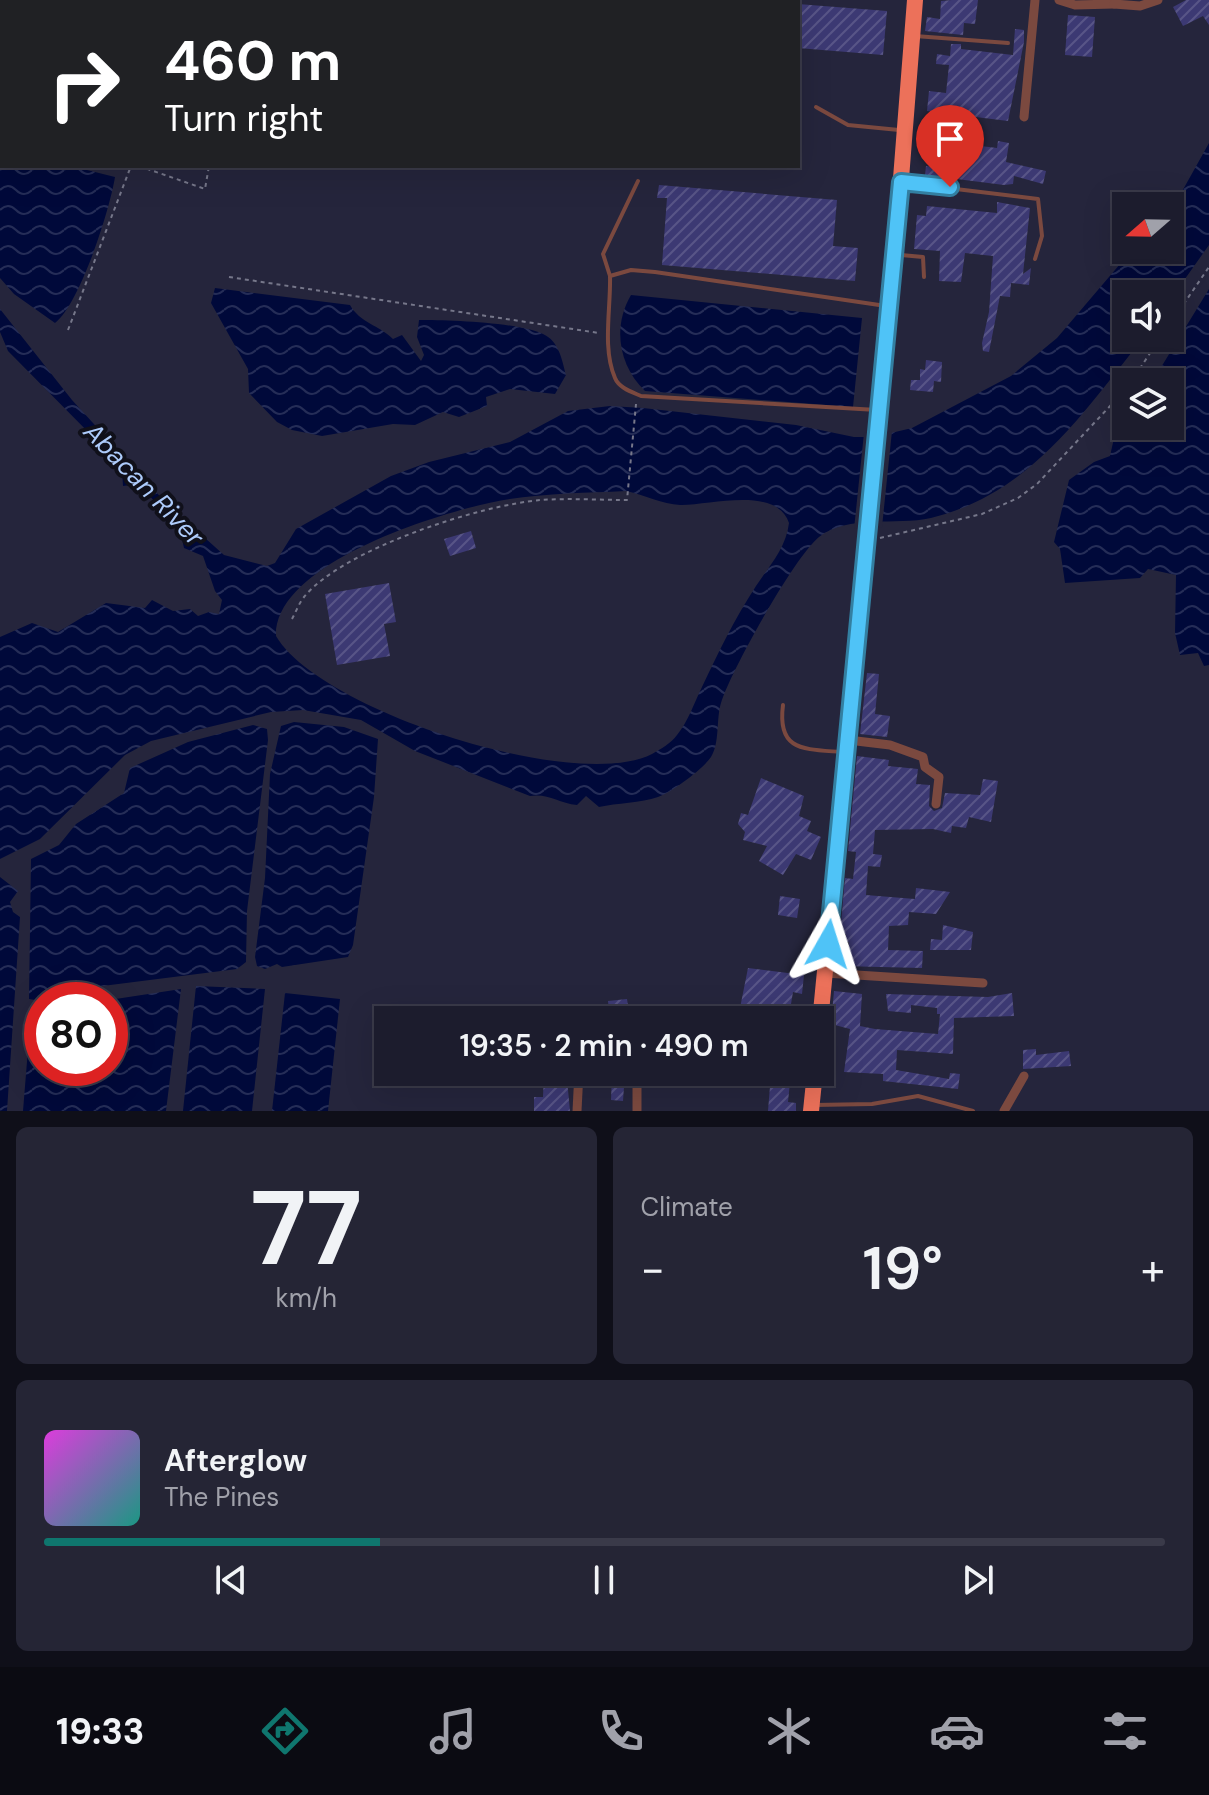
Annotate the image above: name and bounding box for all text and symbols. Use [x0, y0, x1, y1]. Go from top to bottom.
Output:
text: 460 m [164, 24, 341, 97]
icon: right [32, 32, 136, 136]
text: Turn right [164, 95, 323, 142]
pin [916, 105, 984, 187]
icon: arrive [928, 117, 972, 161]
north arrow [1112, 192, 1184, 264]
map controls [1112, 192, 1184, 440]
button: sound [1112, 280, 1184, 352]
button: layers [1112, 368, 1184, 440]
water label: Abacan River [76, 414, 212, 554]
position arrow [786, 902, 870, 986]
speed limit sign: 80 [24, 982, 128, 1086]
text: 19:35 · 2 min · 490 m [459, 1026, 749, 1065]
text: 77 [250, 1161, 362, 1296]
text: Climate [641, 1190, 733, 1224]
text: 19° [863, 1229, 943, 1308]
text: − [641, 1240, 665, 1298]
text: + [1141, 1240, 1165, 1298]
text: km/h [276, 1281, 337, 1315]
text: Afterglow [164, 1441, 307, 1480]
text: The Pines [164, 1480, 279, 1514]
icon: previous [209, 1558, 253, 1602]
icon: pause [582, 1558, 626, 1602]
icon: next [956, 1558, 1000, 1602]
icon: directions [257, 1703, 313, 1759]
icon: music [425, 1703, 481, 1759]
icon: phone [593, 1703, 649, 1759]
icon: climate [761, 1703, 817, 1759]
icon: car [929, 1703, 985, 1759]
icon: filters [1097, 1703, 1153, 1759]
text: 19:33 [56, 1708, 145, 1755]

